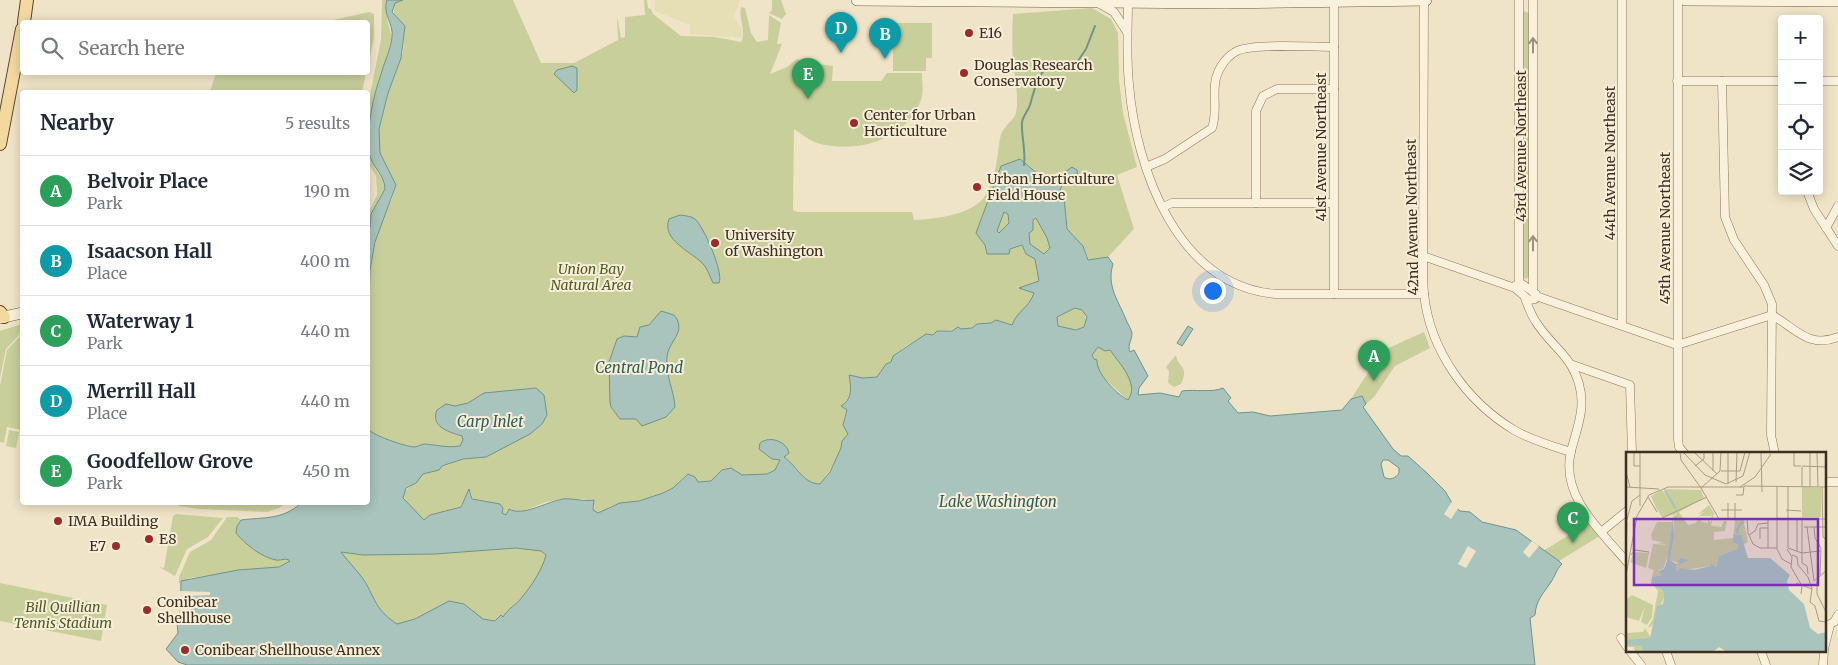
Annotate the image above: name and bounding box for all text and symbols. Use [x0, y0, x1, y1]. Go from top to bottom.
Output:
pin: D [825, 12, 857, 53]
map controls [1778, 15, 1823, 195]
button: + [1778, 15, 1823, 60]
pin: B [869, 18, 901, 59]
search box [20, 20, 370, 75]
place label: E16 [979, 24, 1002, 42]
marker: E16 [963, 27, 975, 39]
icon: search [38, 34, 66, 62]
text: Search here [78, 36, 185, 60]
one-way arrow [1528, 38, 1538, 54]
place label: Douglas Research Conservatory [974, 56, 1093, 90]
pin: E [792, 58, 824, 99]
button: − [1778, 60, 1823, 105]
marker: Douglas Research Conservatory [958, 67, 970, 79]
street label: 43rd Avenue Northeast [1512, 69, 1530, 222]
street label: 41st Avenue Northeast [1312, 72, 1330, 221]
street label: 44th Avenue Northeast [1601, 85, 1619, 240]
button: locate [1778, 105, 1823, 150]
place label: Center for Urban Horticulture [864, 106, 976, 140]
text: Nearby [40, 109, 114, 136]
text: 5 results [285, 113, 350, 133]
marker: Center for Urban Horticulture [848, 117, 860, 129]
street label: 42nd Avenue Northeast [1402, 138, 1422, 295]
button: layers [1778, 150, 1823, 195]
street label: 45th Avenue Northeast [1656, 151, 1674, 304]
text: Belvoir Place [87, 169, 208, 193]
place label: Urban Horticulture Field House [987, 170, 1115, 204]
text: A [50, 181, 62, 201]
text: 190 m [304, 181, 350, 201]
marker: Urban Horticulture Field House [971, 181, 983, 193]
text: Park [87, 193, 123, 213]
place label: University of Washington [725, 226, 823, 260]
one-way arrow [1528, 235, 1538, 252]
marker: University of Washington [709, 237, 721, 249]
text: Isaacson Hall [87, 239, 212, 263]
text: B [50, 251, 62, 271]
text: 400 m [300, 251, 350, 271]
park label: Union Bay Natural Area [550, 260, 632, 294]
text: Place [87, 263, 127, 283]
your location [1200, 278, 1226, 304]
text: Waterway 1 [87, 309, 194, 333]
text: C [51, 321, 61, 341]
text: 440 m [300, 321, 350, 341]
text: Park [87, 333, 123, 353]
pin: A [1358, 340, 1390, 381]
water label: Central Pond [595, 358, 683, 377]
text: Merrill Hall [87, 379, 196, 403]
text: D [50, 391, 62, 411]
text: 440 m [300, 391, 350, 411]
text: Place [87, 403, 127, 423]
water label: Carp Inlet [457, 412, 524, 431]
text: Goodfellow Grove [87, 449, 253, 473]
inset map [1626, 452, 1826, 652]
text: E [51, 461, 61, 481]
text: 450 m [302, 461, 350, 481]
text: Park [87, 473, 123, 493]
water label: Lake Washington [939, 492, 1057, 511]
pin: C [1557, 502, 1589, 543]
place label: IMA Building [68, 512, 159, 530]
marker: IMA Building [52, 515, 64, 527]
place label: E8 [159, 530, 176, 548]
marker: E8 [143, 533, 155, 545]
place label: E7 [89, 537, 106, 555]
marker: E7 [110, 540, 122, 552]
place label: Conibear Shellhouse [157, 593, 231, 627]
park label: Bill Quillian Tennis Stadium [14, 598, 112, 632]
marker: Conibear Shellhouse [141, 604, 153, 616]
place label: Conibear Shellhouse Annex [195, 641, 381, 659]
marker: Conibear Shellhouse Annex [179, 644, 191, 656]

